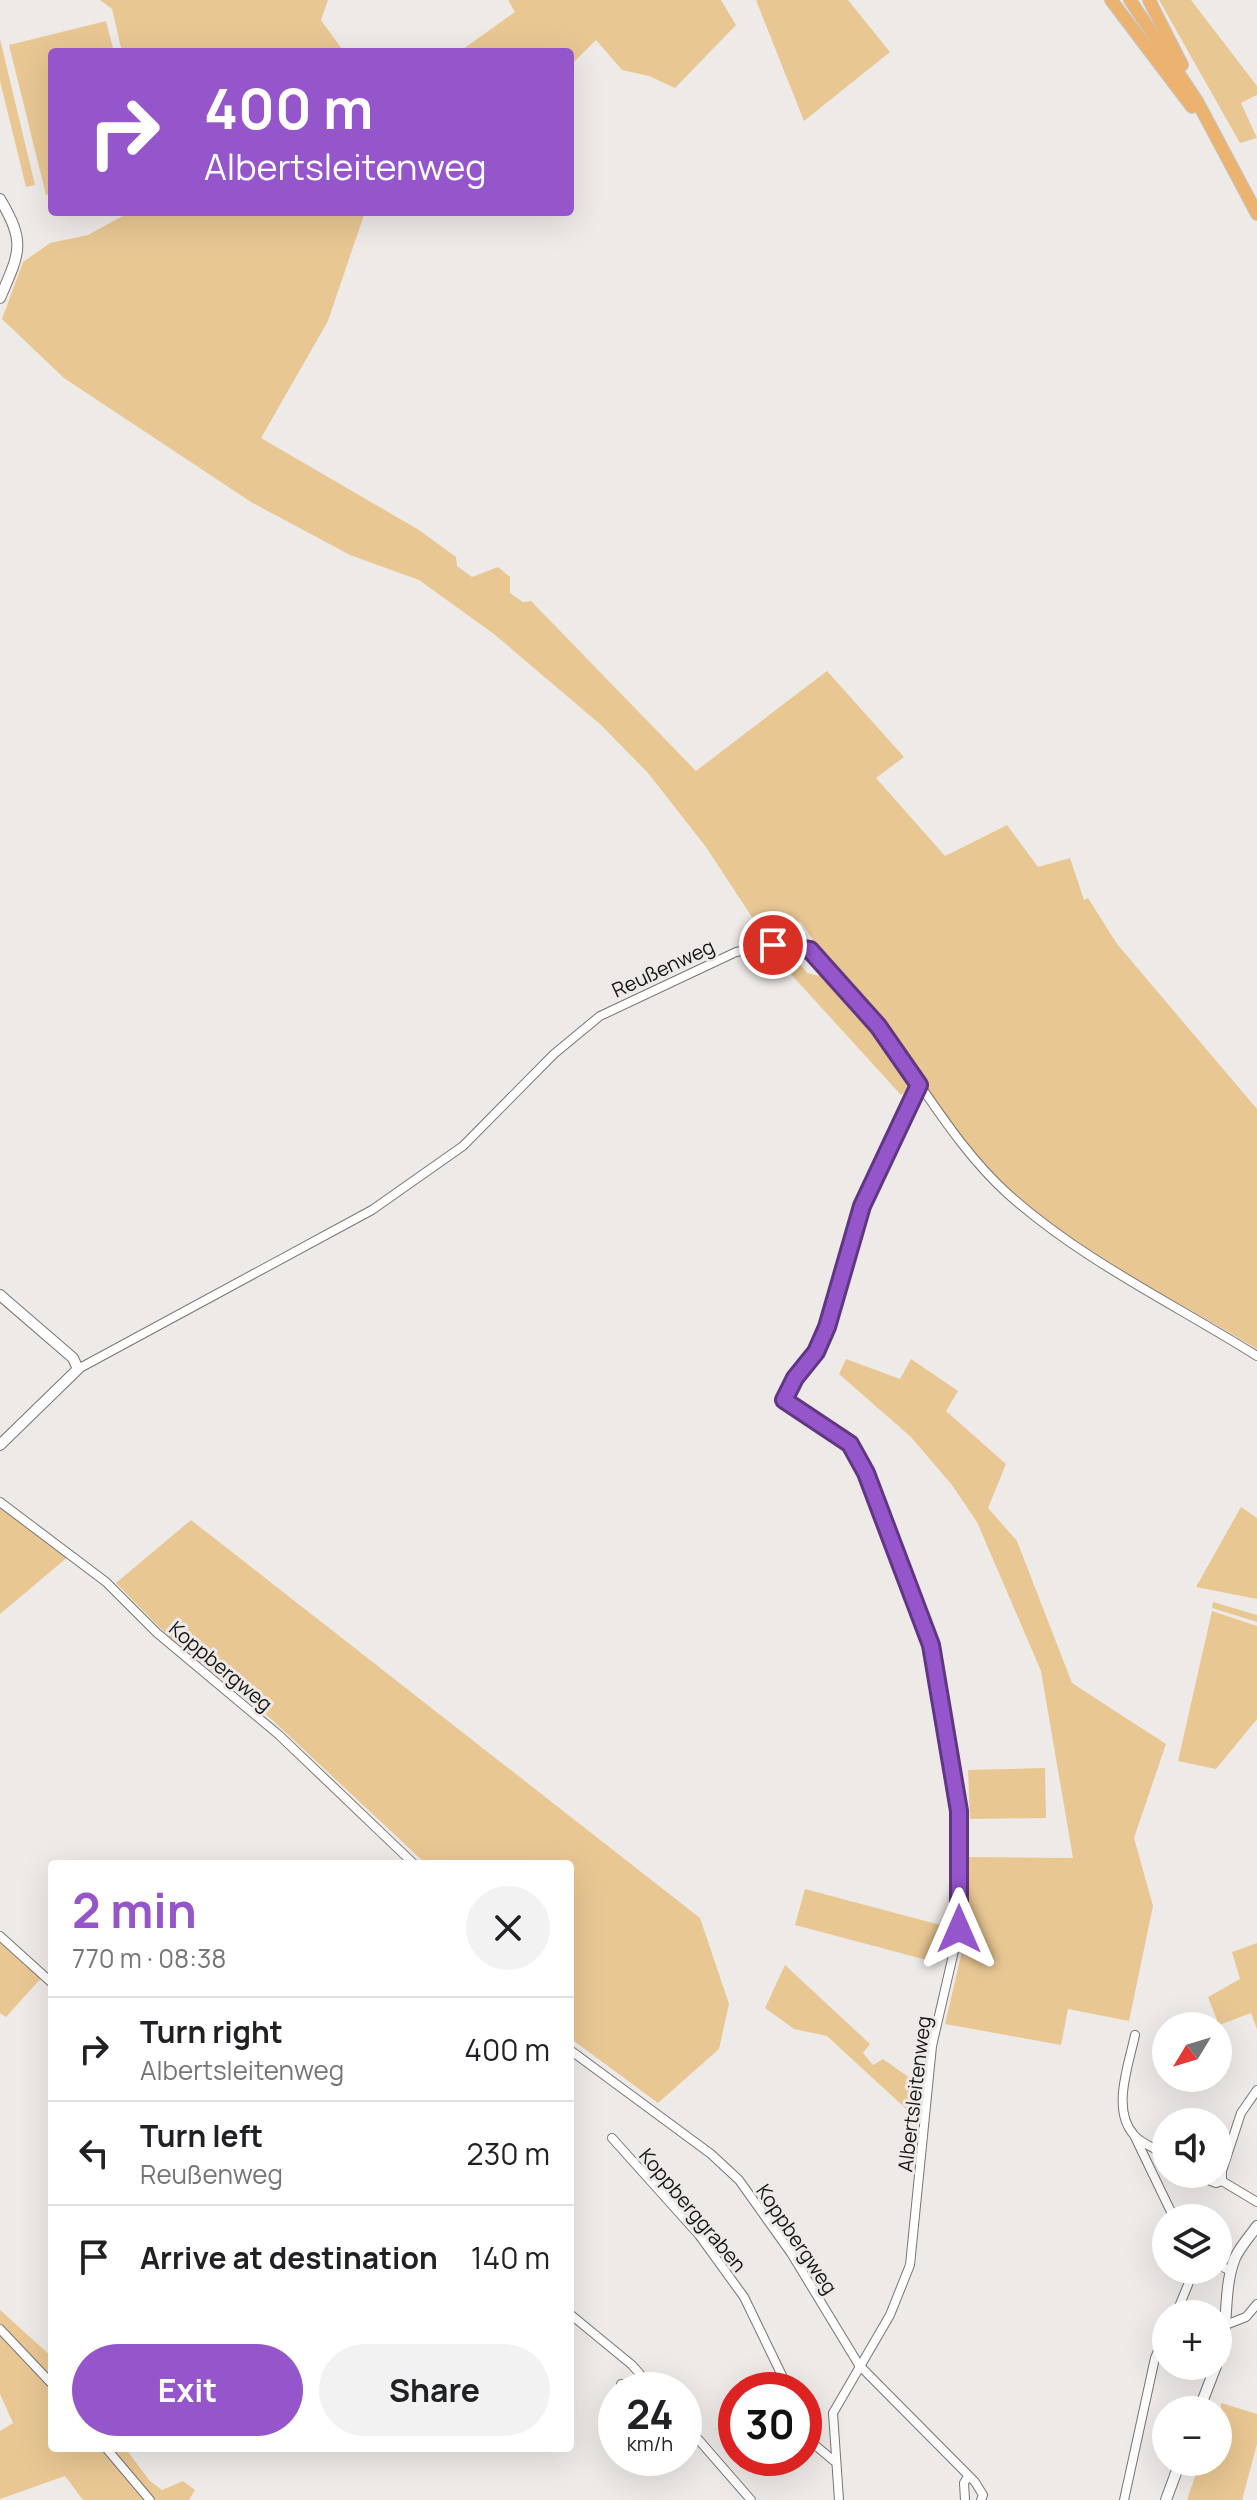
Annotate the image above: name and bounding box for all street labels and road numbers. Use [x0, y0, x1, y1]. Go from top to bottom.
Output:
street label: Reußenweg [607, 933, 719, 1003]
street label: Koppbergweg [164, 1615, 278, 1717]
street label: Albertsleitenweg [891, 2014, 937, 2174]
street label: Koppberggraben [633, 2142, 753, 2278]
street label: Koppbergweg [750, 2179, 844, 2299]

